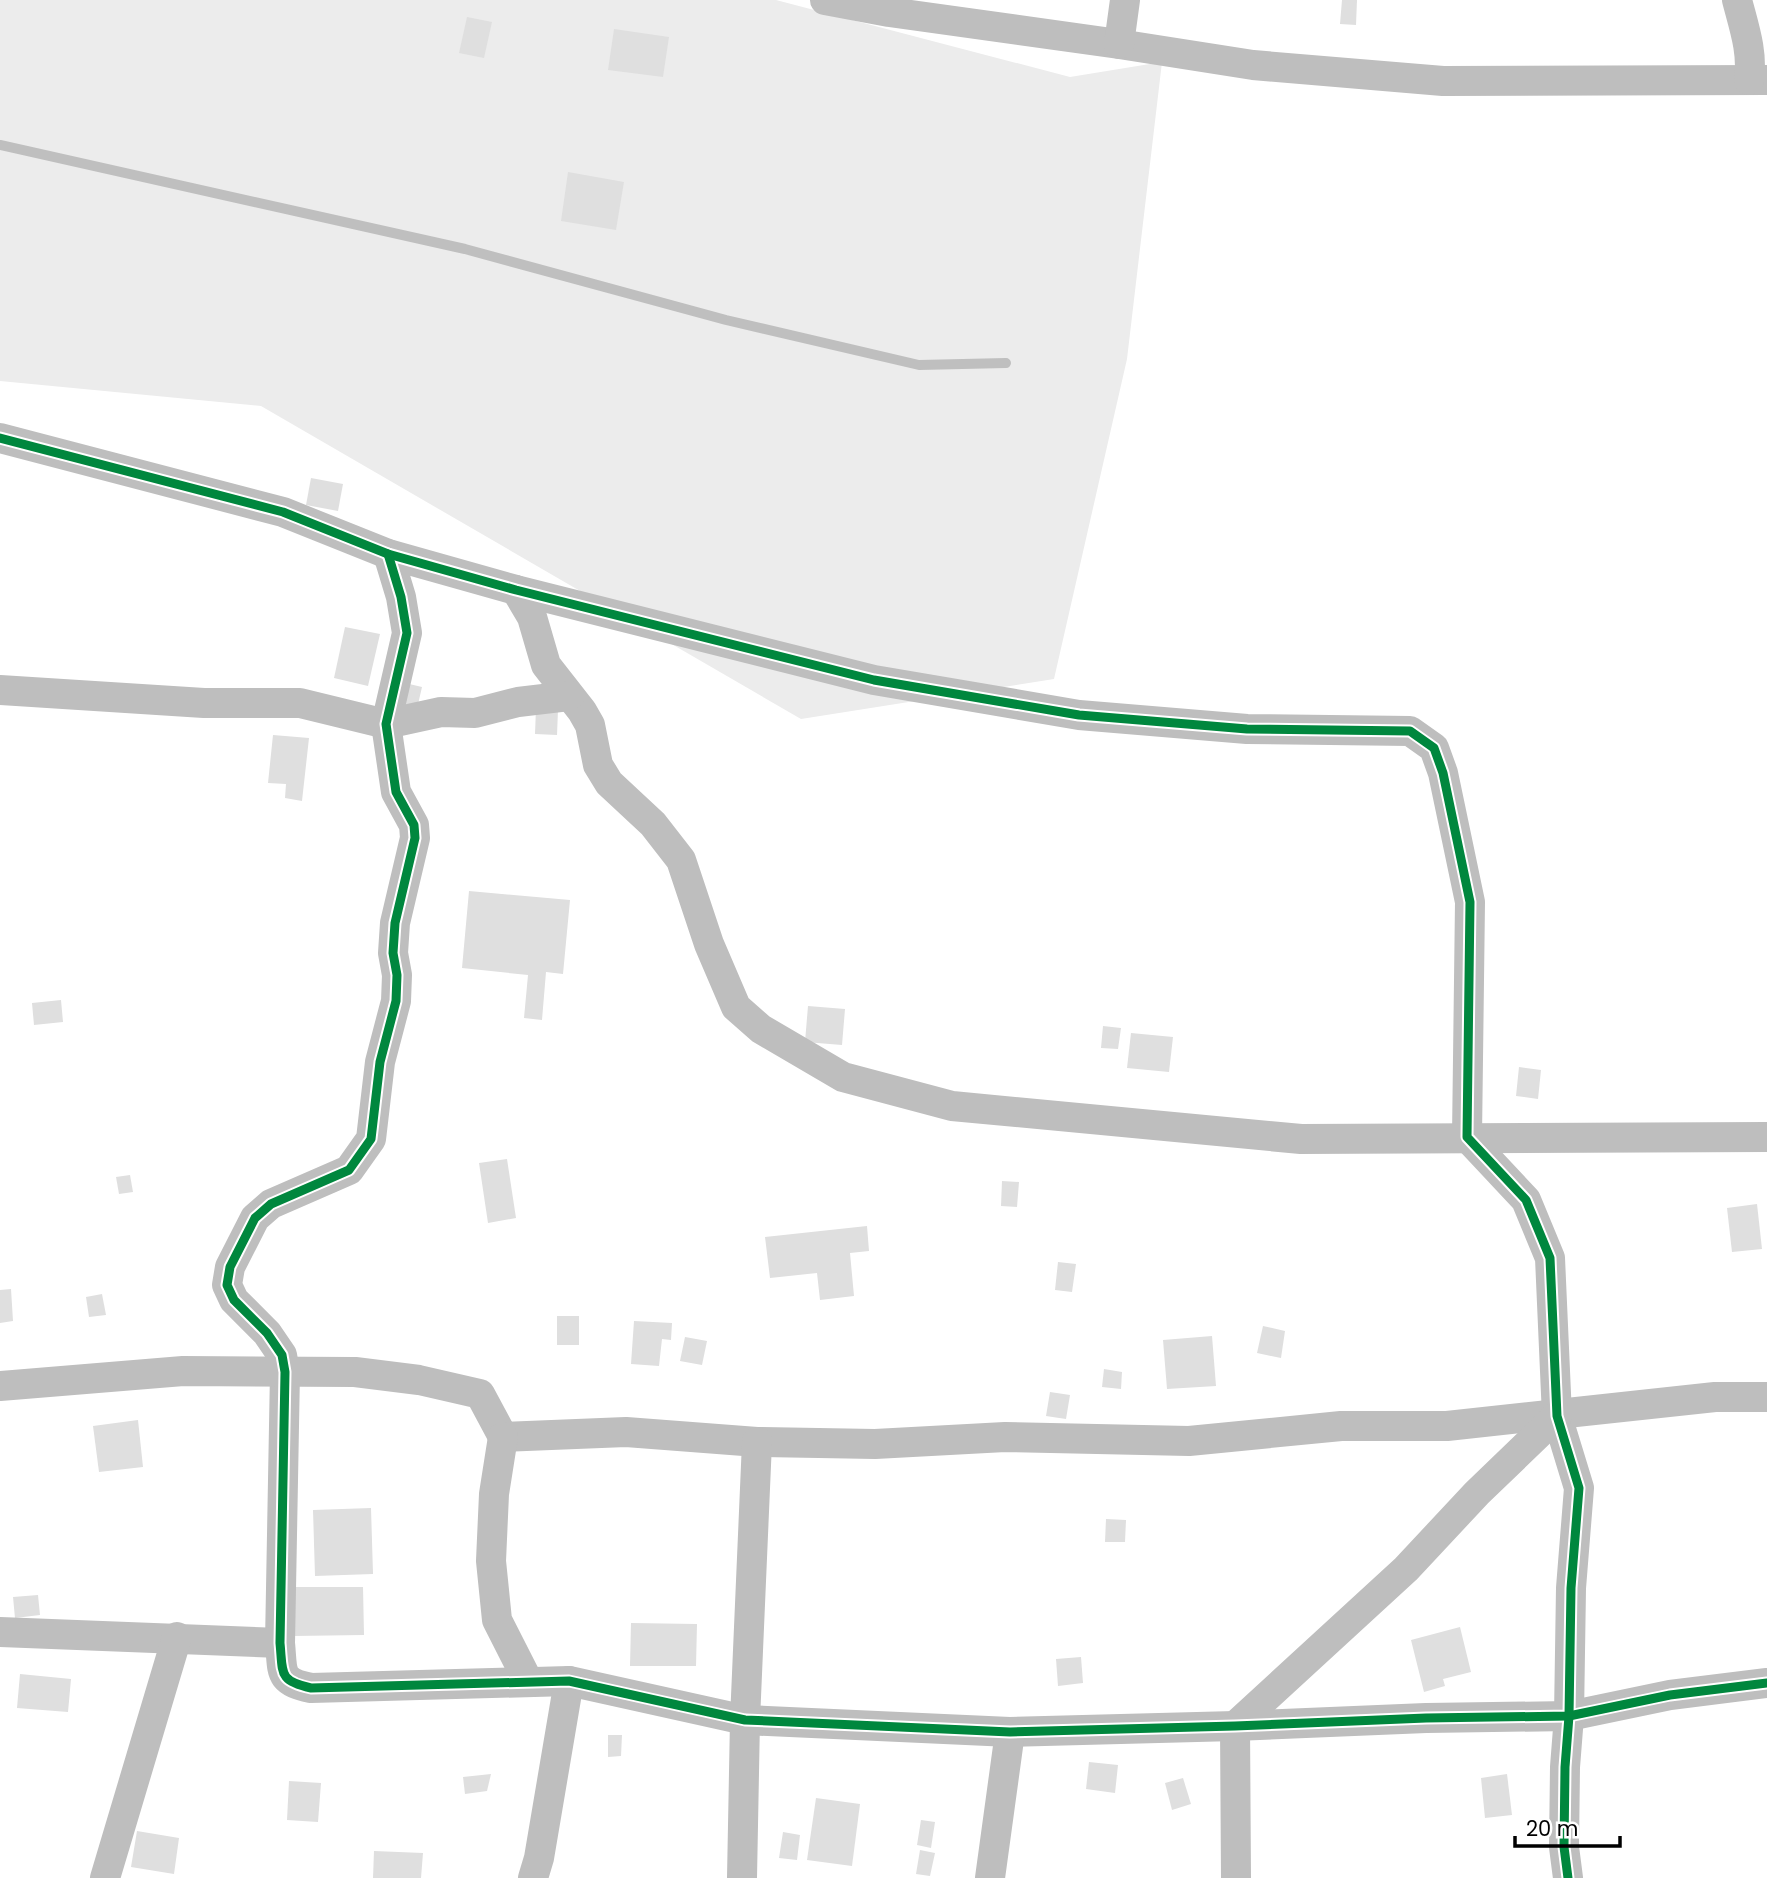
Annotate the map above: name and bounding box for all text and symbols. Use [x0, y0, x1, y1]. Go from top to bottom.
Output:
scale bar [1515, 1804, 1620, 1848]
text: 20 m [1526, 1814, 1579, 1843]

